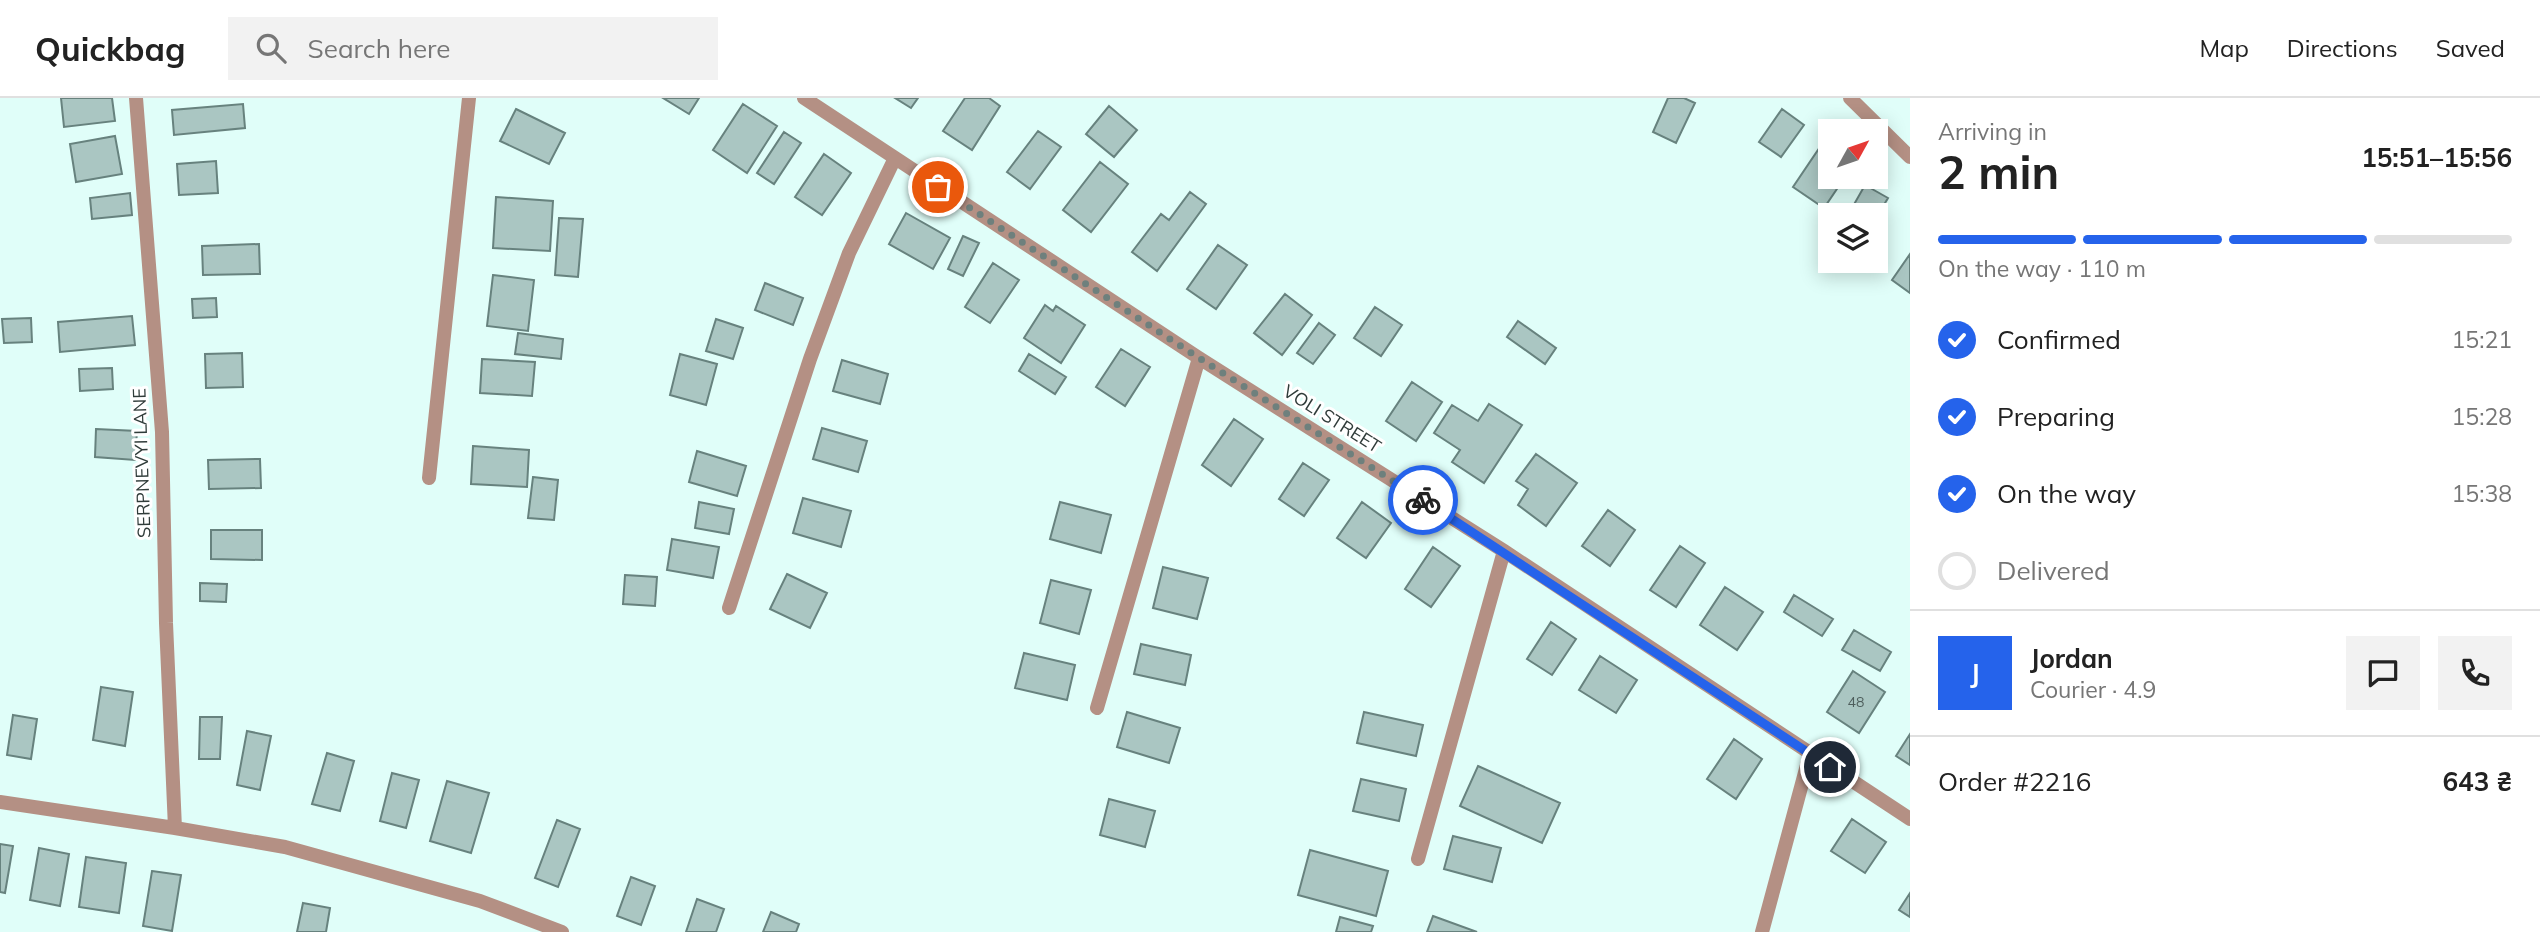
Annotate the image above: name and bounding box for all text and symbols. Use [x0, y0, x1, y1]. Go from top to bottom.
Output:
search box [228, 17, 718, 80]
text: Quickbag [35, 28, 186, 69]
icon: search [252, 29, 290, 67]
text: Search here [308, 32, 450, 65]
text: Map [2199, 33, 2249, 63]
text: Directions [2287, 33, 2398, 63]
text: Saved [2436, 33, 2505, 63]
text: Arriving in [1938, 117, 2047, 146]
north arrow [1818, 119, 1888, 189]
map controls [1818, 119, 1888, 273]
text: 15:51–15:56 [2361, 141, 2512, 174]
text: 2 min [1938, 143, 2059, 201]
pin [908, 157, 968, 217]
icon: bag [919, 168, 957, 206]
button: layers [1818, 203, 1888, 273]
text: On the way · 110 m [1938, 254, 2146, 283]
icon: check [1938, 321, 1976, 359]
text: Confirmed [1997, 323, 2121, 356]
text: 15:21 [2452, 325, 2512, 354]
street label: VOLI STREET [1279, 379, 1386, 458]
street label: SERPNEVYI LANE [127, 388, 156, 538]
icon: check [1938, 398, 1976, 436]
text: Preparing [1997, 400, 2115, 433]
text: 15:28 [2452, 402, 2512, 431]
courier [1388, 465, 1458, 535]
icon: check [1938, 475, 1976, 513]
text: On the way [1997, 477, 2136, 510]
text: 15:38 [2452, 479, 2512, 508]
icon: bike [1404, 481, 1442, 519]
text: Delivered [1997, 554, 2110, 587]
button: chat [2346, 636, 2420, 710]
button: phone [2438, 636, 2512, 710]
text: Jordan [2030, 642, 2113, 675]
text: J [1970, 657, 1980, 690]
text: Courier · 4.9 [2030, 675, 2156, 704]
house number: 48 [1848, 693, 1864, 711]
pin [1800, 737, 1860, 797]
icon: home [1811, 748, 1849, 786]
text: Order #2216 [1938, 765, 2091, 798]
text: 643 ₴ [2442, 765, 2512, 798]

